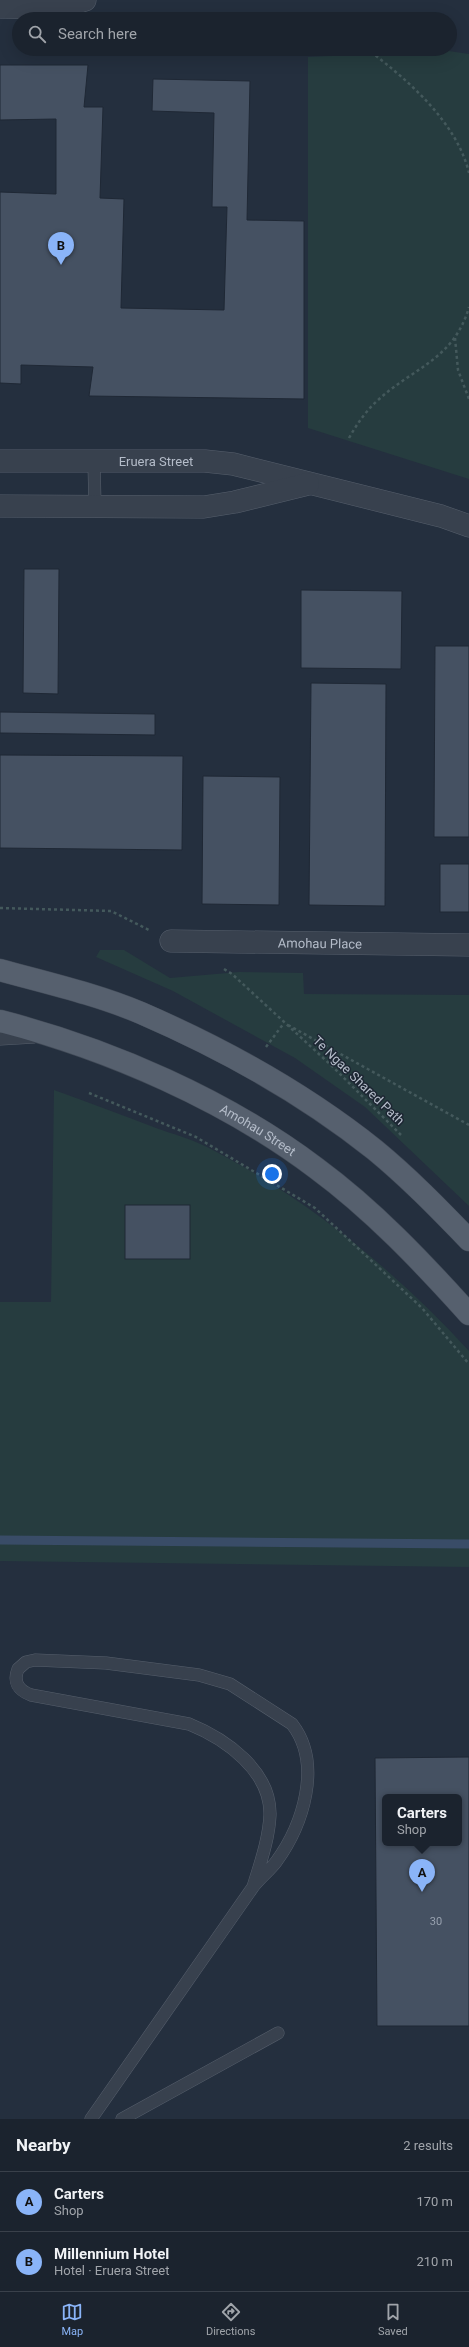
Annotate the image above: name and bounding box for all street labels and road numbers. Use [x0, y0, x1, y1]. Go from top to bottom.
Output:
street label: Eruera Street [119, 454, 193, 469]
street label: Amohau Place [278, 935, 362, 952]
street label: Te Ngae Shared Path [310, 1033, 407, 1128]
street label: Amohau Street [217, 1101, 299, 1159]

